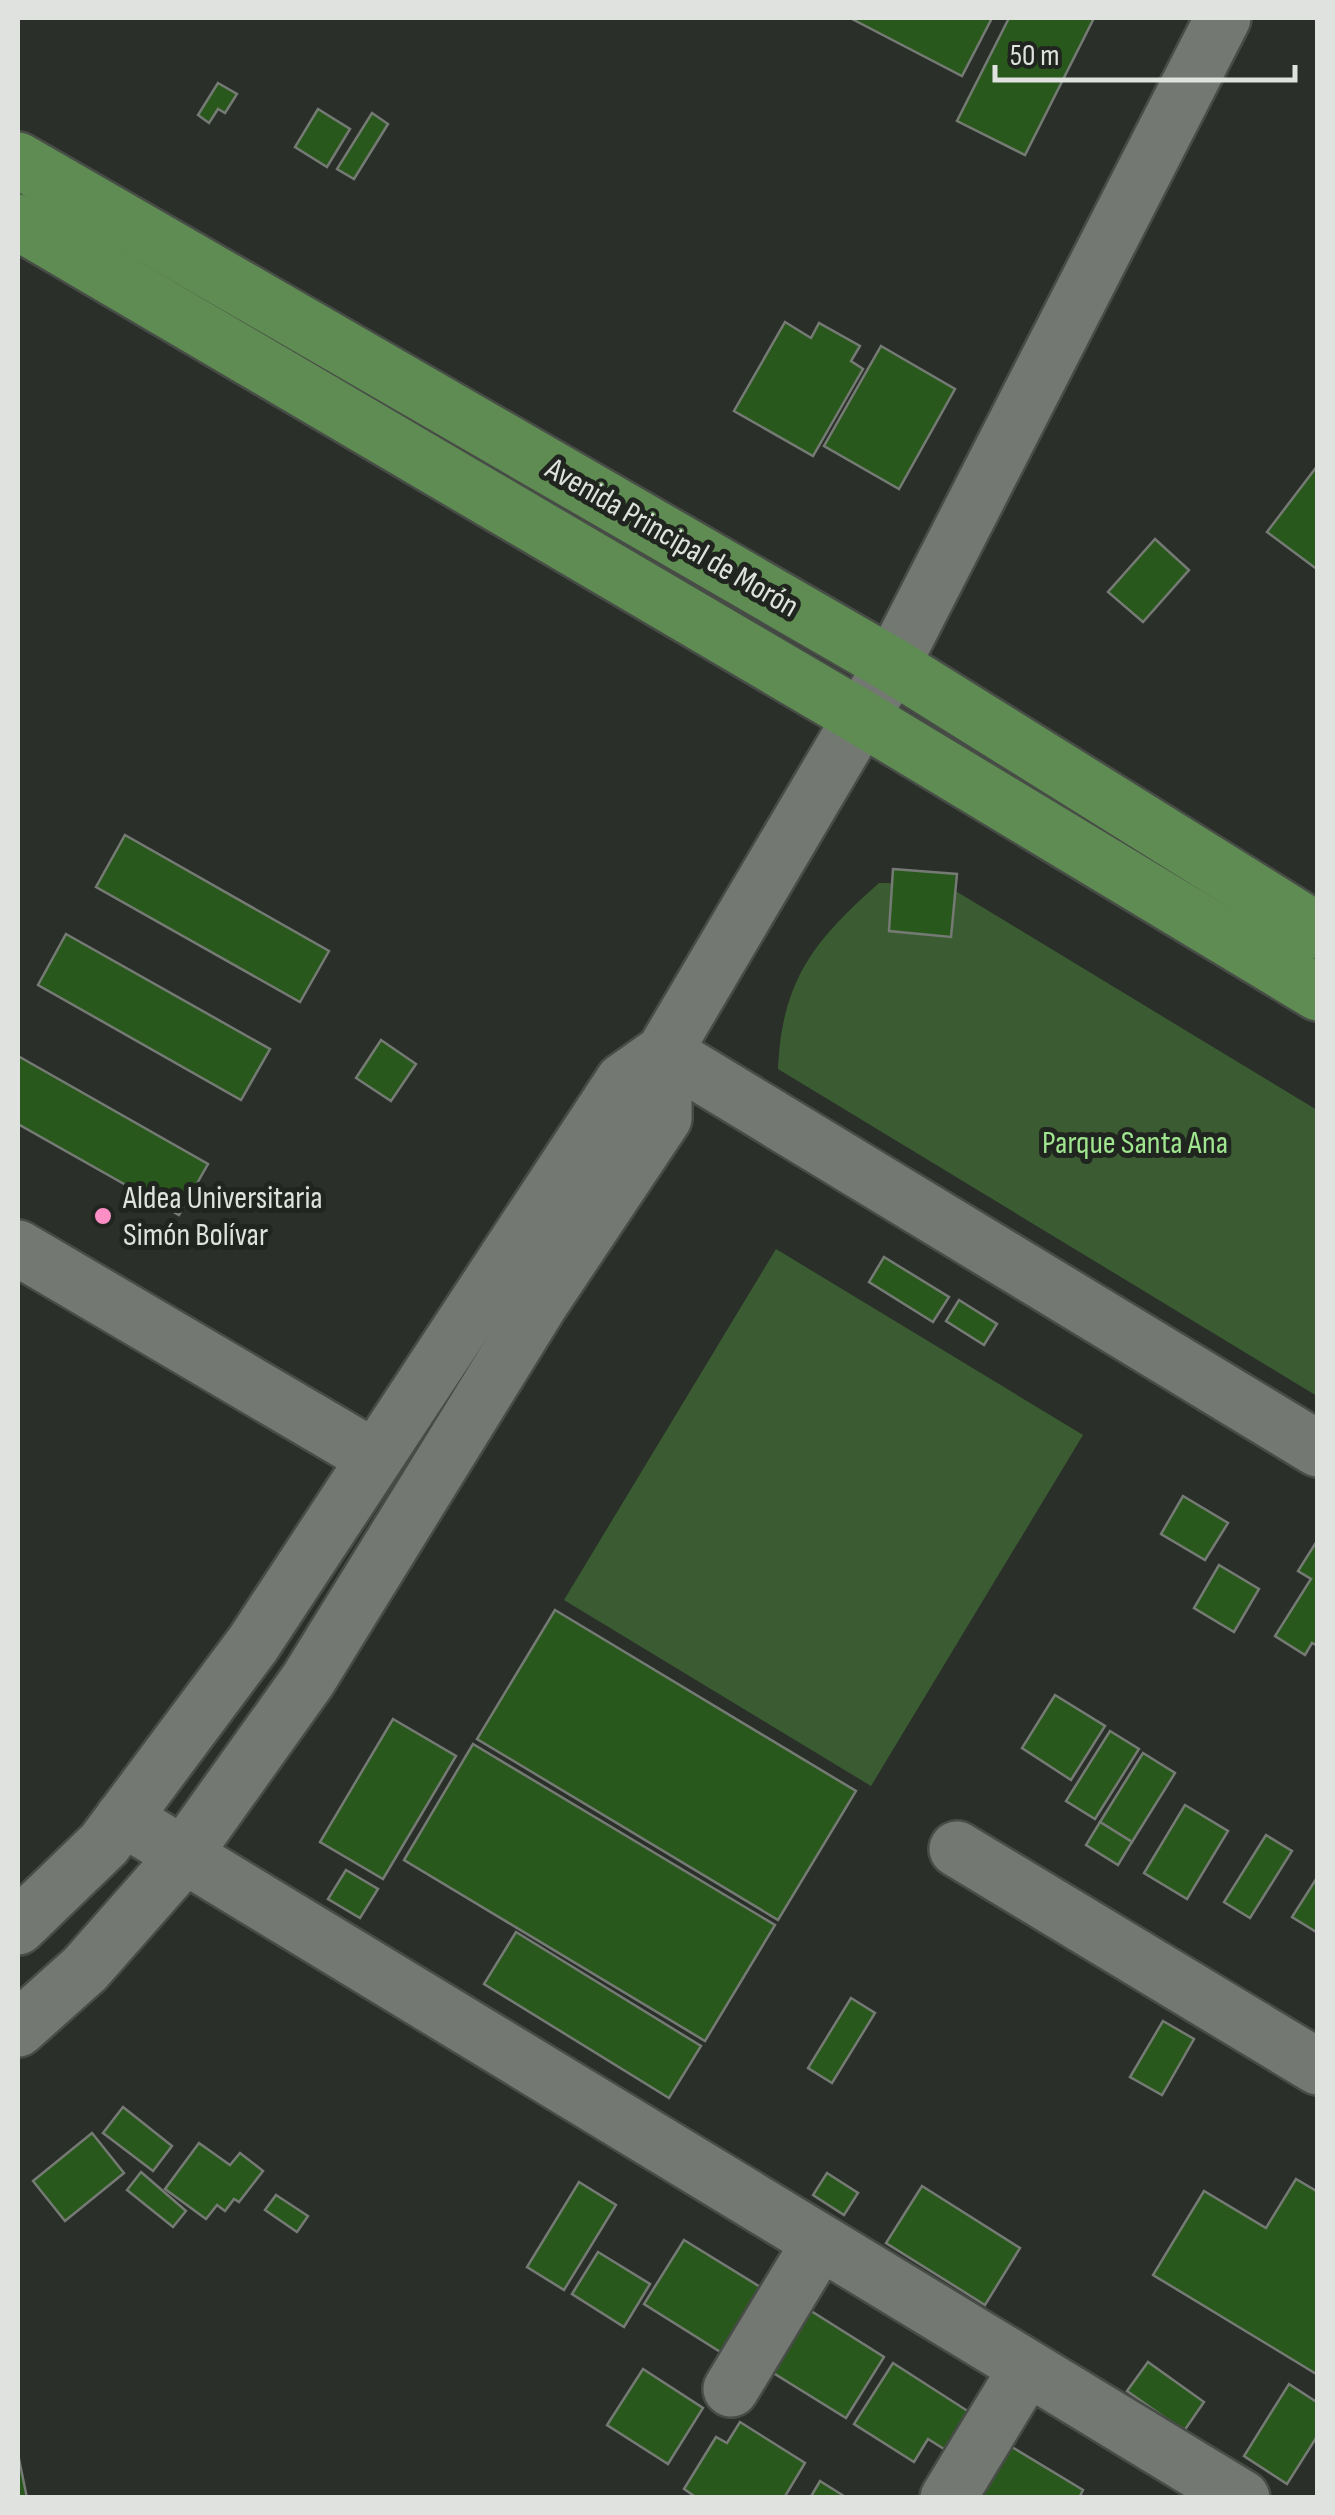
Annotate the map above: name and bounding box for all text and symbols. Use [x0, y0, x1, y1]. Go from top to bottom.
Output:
scale bar [995, 20, 1295, 82]
text: 50 m [1010, 38, 1059, 74]
street label: Avenida Principal de Morón [538, 449, 805, 626]
park label: Parque Santa Ana [1042, 1124, 1228, 1163]
place label: Aldea Universitaria Simón Bolívar [122, 1179, 323, 1255]
marker: Aldea Universitaria Simón Bolívar [92, 1205, 114, 1227]

